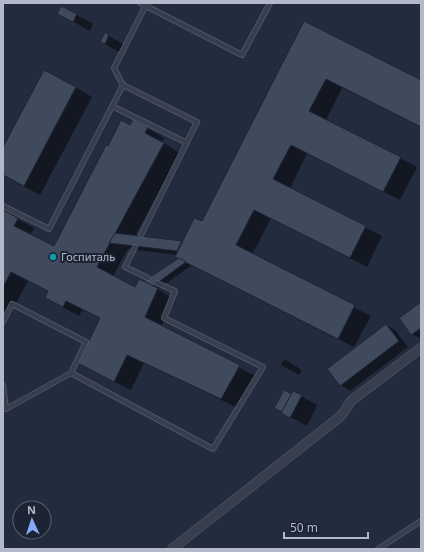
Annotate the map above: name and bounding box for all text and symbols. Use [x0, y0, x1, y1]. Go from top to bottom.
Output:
place label: Госпиталь [61, 249, 115, 264]
marker: Госпиталь [48, 252, 58, 262]
north arrow [12, 500, 52, 540]
text: N [27, 502, 36, 517]
scale bar [284, 514, 368, 540]
text: 50 m [290, 519, 318, 536]

